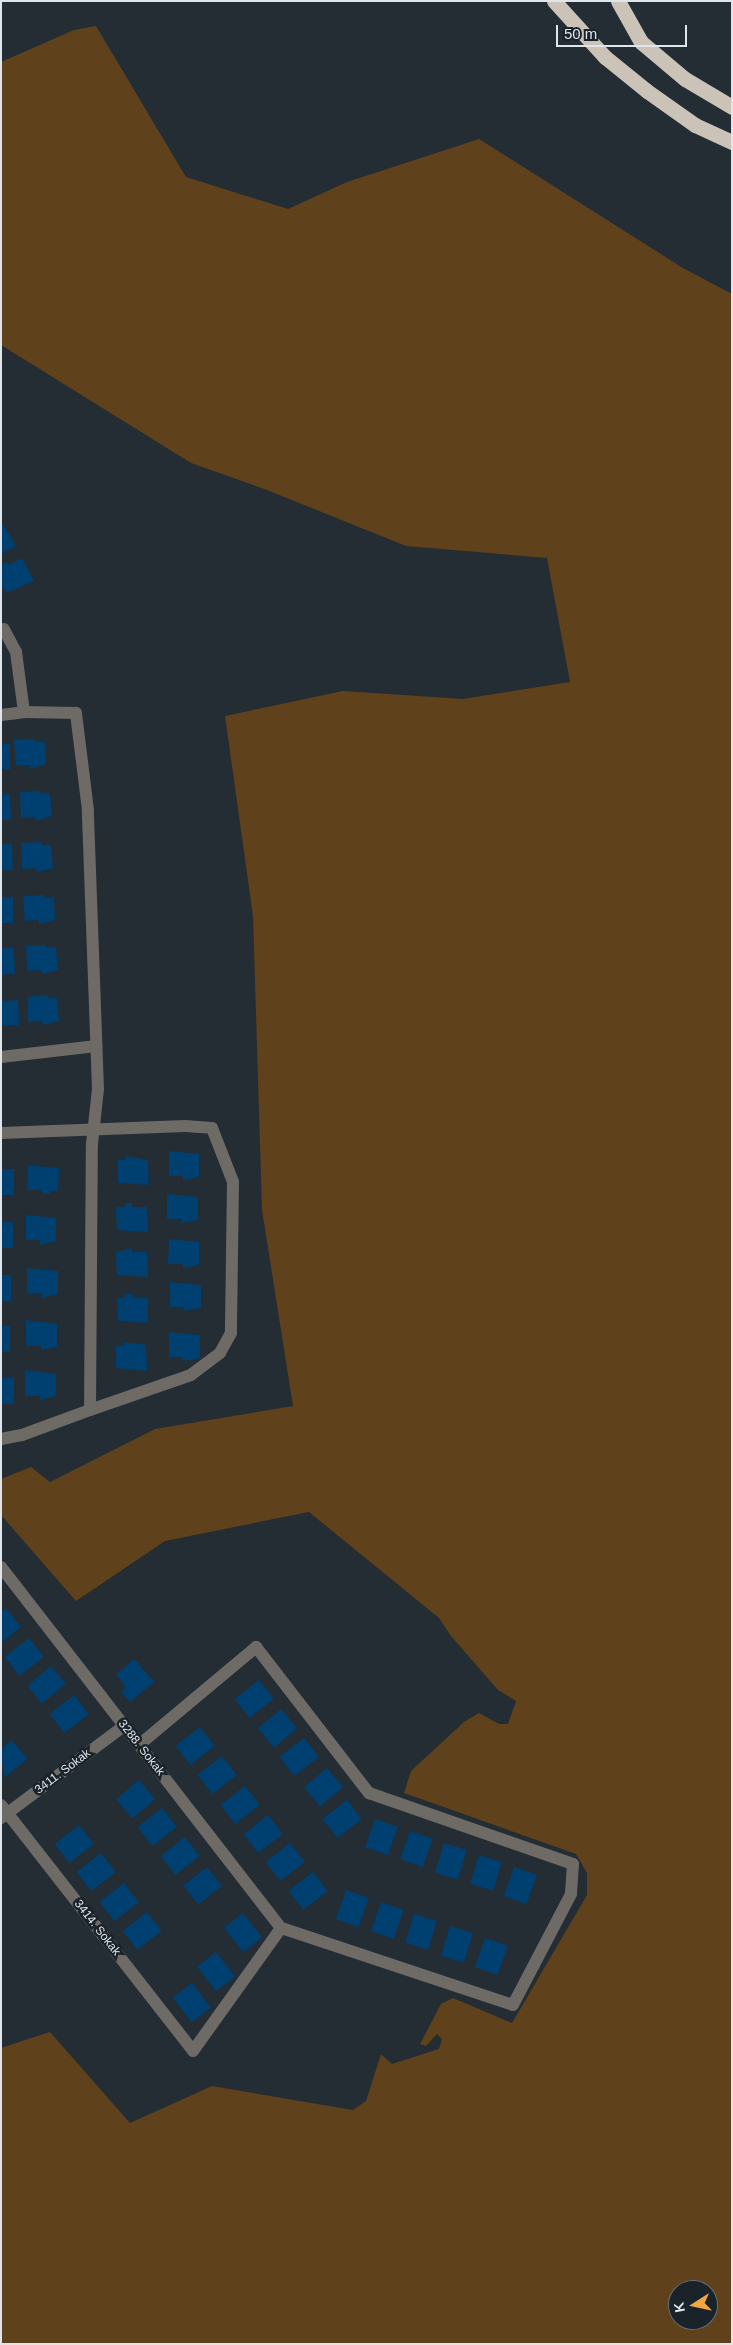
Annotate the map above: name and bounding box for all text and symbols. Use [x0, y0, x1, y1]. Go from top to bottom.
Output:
scale bar [558, 15, 689, 47]
text: 50 m [564, 25, 597, 42]
street label: 3288. Sokak [115, 1717, 167, 1779]
street label: 3411. Sokak [32, 1746, 94, 1798]
street label: 3414. Sokak [71, 1897, 123, 1959]
north arrow [668, 2280, 718, 2330]
text: K [670, 2301, 688, 2314]

